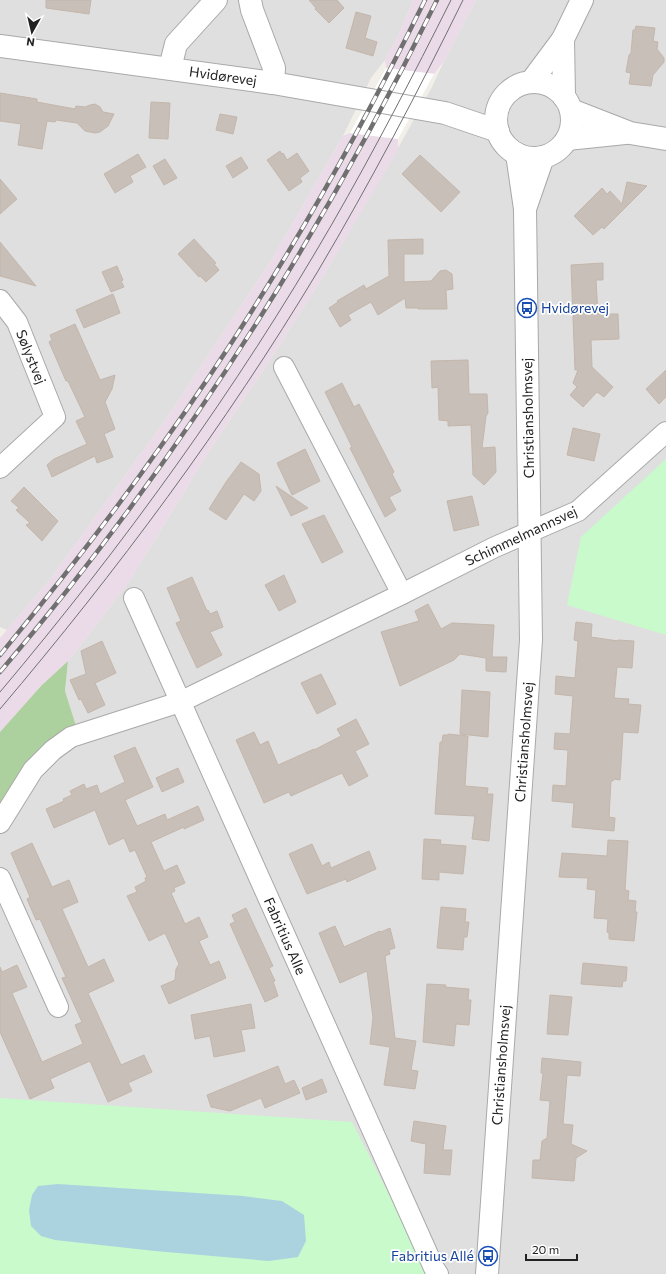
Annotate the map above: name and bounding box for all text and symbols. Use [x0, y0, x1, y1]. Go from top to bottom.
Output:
north arrow [12, 12, 52, 52]
text: N [26, 35, 36, 49]
street label: Hvidørevej [188, 62, 258, 89]
bus stop icon: Hvidørevej [516, 297, 538, 319]
place label: Hvidørevej [541, 299, 609, 316]
street label: Sølystvej [13, 327, 50, 387]
street label: Christiansholmsvej [518, 358, 537, 478]
street label: Schimmelmannsvej [462, 502, 580, 569]
street label: Christiansholmsvej [511, 681, 536, 803]
street label: Fabritius Alle [261, 894, 310, 977]
street label: Christiansholmsvej [488, 1004, 513, 1126]
scale bar [526, 1236, 577, 1262]
text: 20 m [532, 1242, 559, 1256]
bus stop icon: Fabritius Allé [477, 1245, 499, 1267]
place label: Fabritius Allé [391, 1247, 474, 1264]

